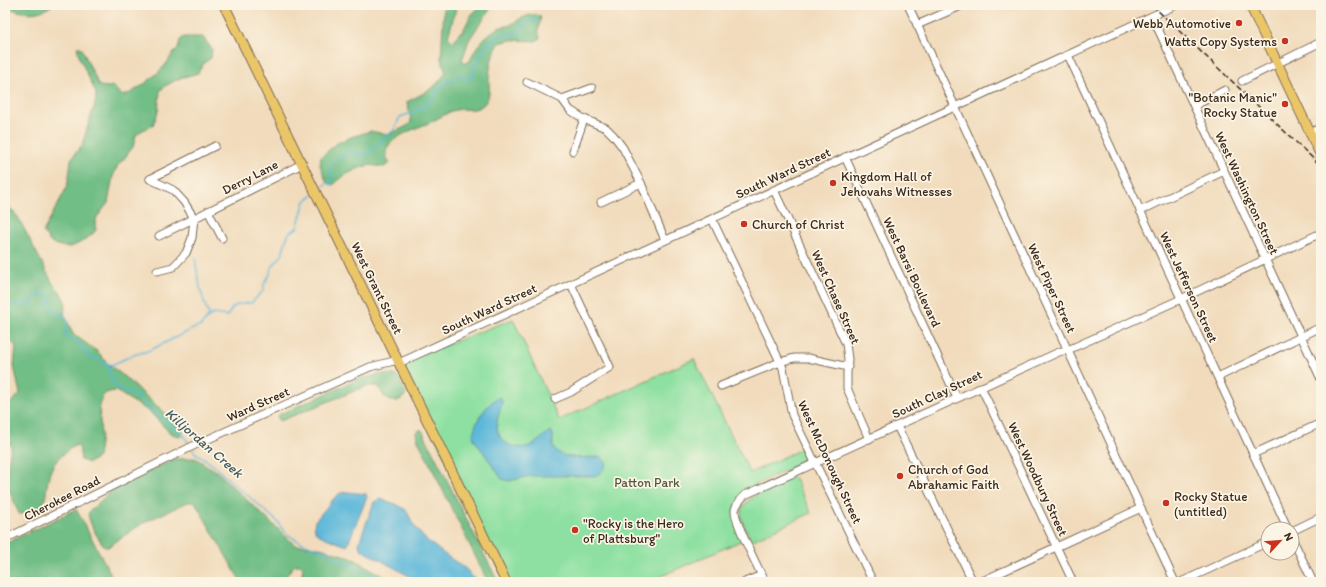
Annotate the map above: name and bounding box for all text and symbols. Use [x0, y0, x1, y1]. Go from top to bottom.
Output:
place label: Webb Automotive [1133, 16, 1231, 31]
marker: Webb Automotive [1234, 18, 1244, 28]
place label: Watts Copy Systems [1164, 34, 1277, 49]
marker: Watts Copy Systems [1280, 36, 1290, 46]
place label: "Botanic Manic" Rocky Statue [1188, 90, 1277, 120]
marker: "Botanic Manic" Rocky Statue [1280, 99, 1290, 109]
street label: West Washington Street [1212, 129, 1282, 257]
street label: South Ward Street [733, 144, 833, 202]
street label: Derry Lane [220, 157, 280, 197]
place label: Kingdom Hall of Jehovahs Witnesses [841, 169, 952, 199]
marker: Kingdom Hall of Jehovahs Witnesses [828, 178, 838, 188]
street label: West Barsi Boulevard [880, 215, 944, 329]
place label: Church of Christ [752, 217, 844, 232]
marker: Church of Christ [739, 219, 749, 229]
street label: West Jefferson Street [1157, 229, 1221, 345]
street label: West Grant Street [348, 239, 406, 337]
street label: West Piper Street [1025, 241, 1079, 335]
street label: West Chase Street [808, 248, 864, 347]
street label: South Ward Street [439, 280, 539, 338]
street label: South Clay Street [889, 366, 985, 421]
street label: Ward Street [224, 383, 292, 424]
street label: West McDonough Street [795, 398, 865, 526]
water label: Killjordan Creek [162, 405, 247, 482]
street label: West Woodbury Street [1005, 420, 1071, 539]
place label: Church of God Abrahamic Faith [908, 462, 999, 492]
marker: Church of God Abrahamic Faith [895, 471, 905, 481]
street label: Cherokee Road [21, 472, 103, 524]
park label: Patton Park [614, 475, 680, 490]
place label: Rocky Statue (untitled) [1174, 489, 1247, 519]
marker: Rocky Statue (untitled) [1161, 498, 1171, 508]
place label: "Rocky is the Hero of Plattsburg" [583, 516, 684, 546]
north arrow [1260, 521, 1300, 561]
marker: "Rocky is the Hero of Plattsburg" [570, 525, 580, 535]
text: N [1281, 531, 1296, 543]

